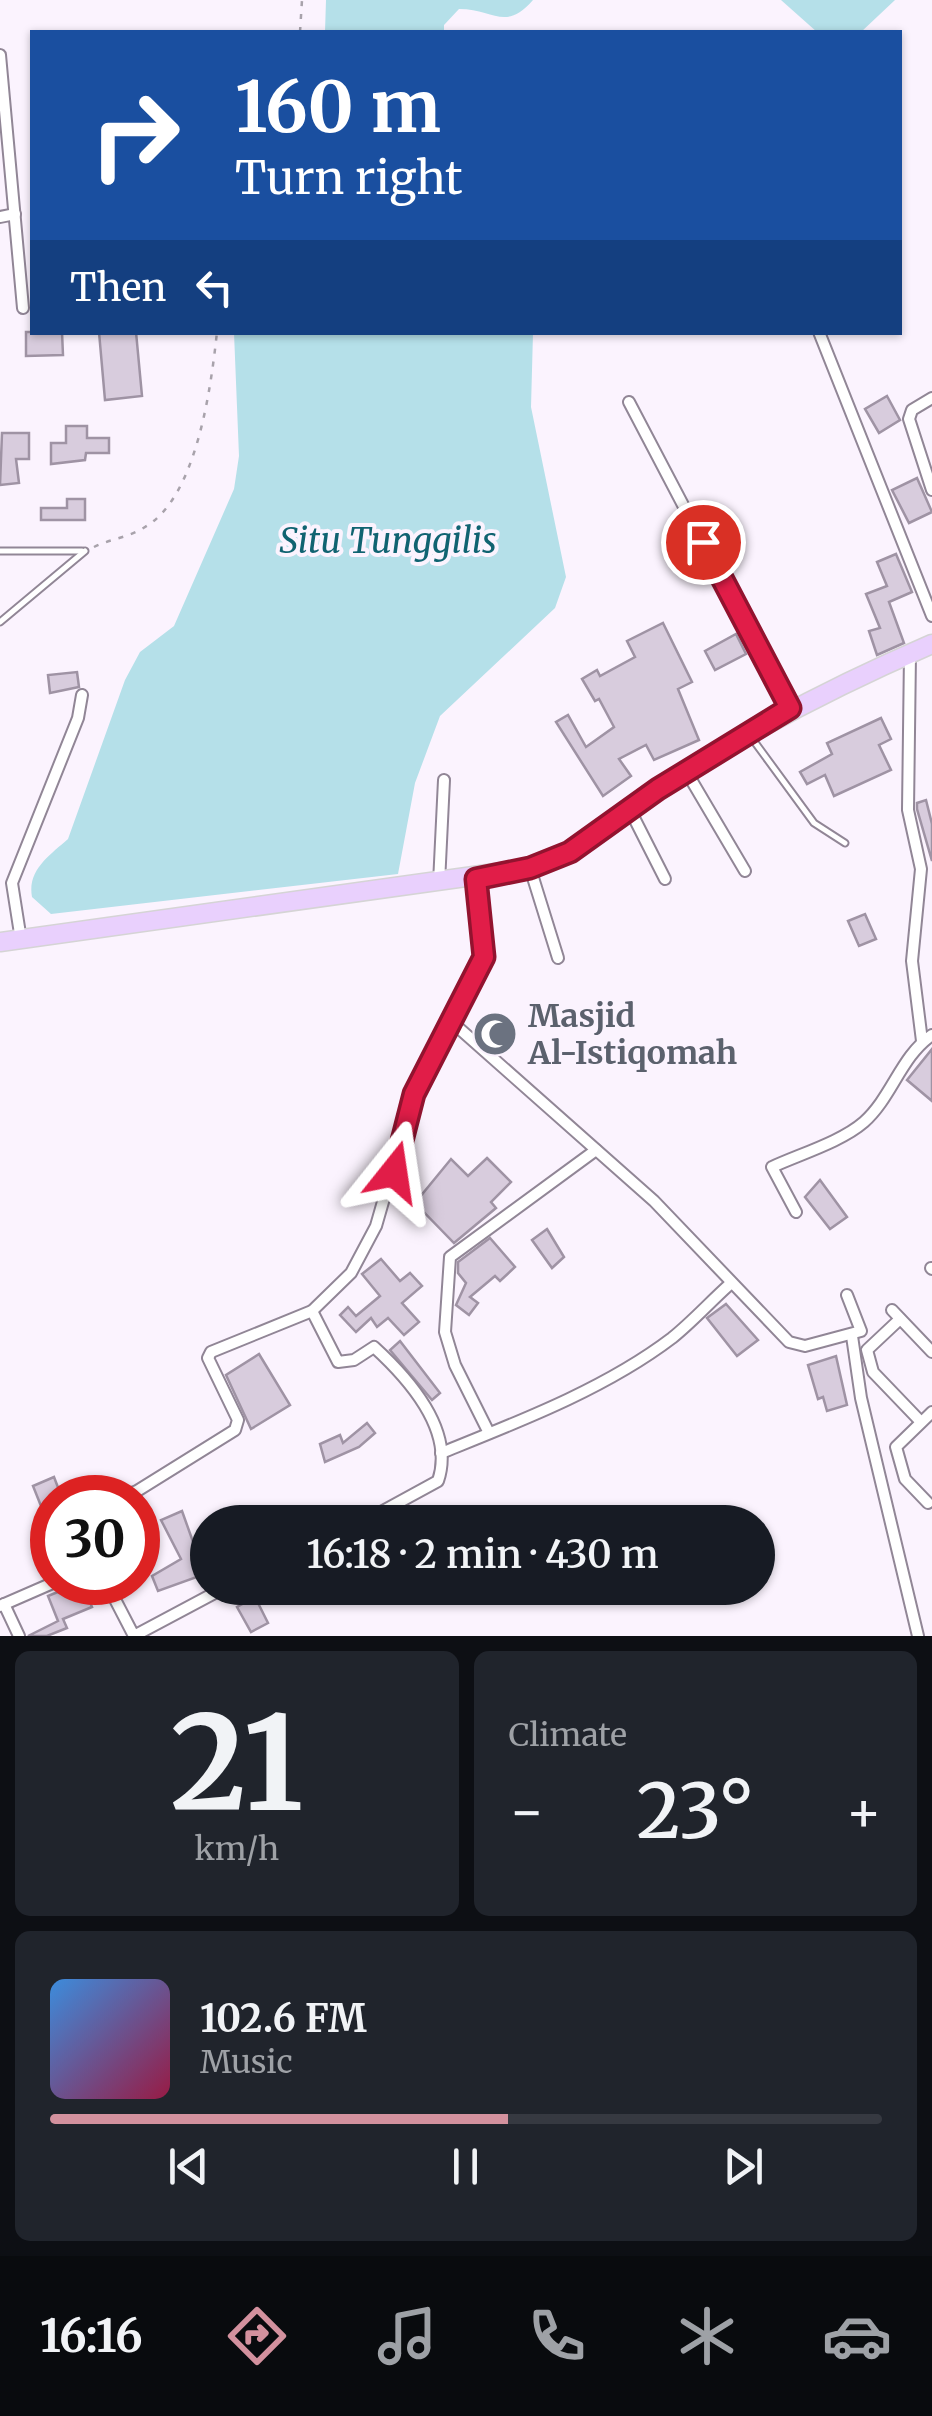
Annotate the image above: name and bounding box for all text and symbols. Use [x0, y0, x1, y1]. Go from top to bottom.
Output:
text: 160 m [235, 63, 441, 151]
icon: right [70, 70, 200, 200]
text: Turn right [235, 150, 463, 206]
icon: left [187, 260, 242, 315]
text: Then [70, 264, 167, 311]
pin [661, 500, 746, 585]
icon: arrive [676, 515, 731, 570]
water label: Situ Tunggilis [279, 519, 497, 563]
place label: Masjid Al-Istiqomah [527, 996, 737, 1073]
mosque icon: Masjid Al-Istiqomah [472, 1011, 518, 1057]
position arrow [342, 1120, 446, 1224]
speed limit sign: 30 [30, 1475, 160, 1605]
text: 16:18 · 2 min · 430 m [306, 1531, 659, 1578]
text: 21 [170, 1682, 303, 1845]
text: Climate [509, 1715, 627, 1755]
text: 23° [636, 1764, 754, 1858]
text: − [509, 1777, 545, 1846]
text: + [845, 1777, 882, 1846]
text: km/h [194, 1829, 279, 1869]
text: 102.6 FM [200, 1995, 367, 2042]
text: Music [200, 2042, 293, 2082]
icon: previous [161, 2139, 216, 2194]
icon: pause [438, 2139, 493, 2194]
icon: next [716, 2139, 771, 2194]
icon: directions [222, 2301, 292, 2371]
icon: music [372, 2301, 442, 2371]
icon: phone [522, 2301, 592, 2371]
icon: climate [672, 2301, 742, 2371]
icon: car [822, 2301, 892, 2371]
text: 16:16 [40, 2308, 143, 2364]

